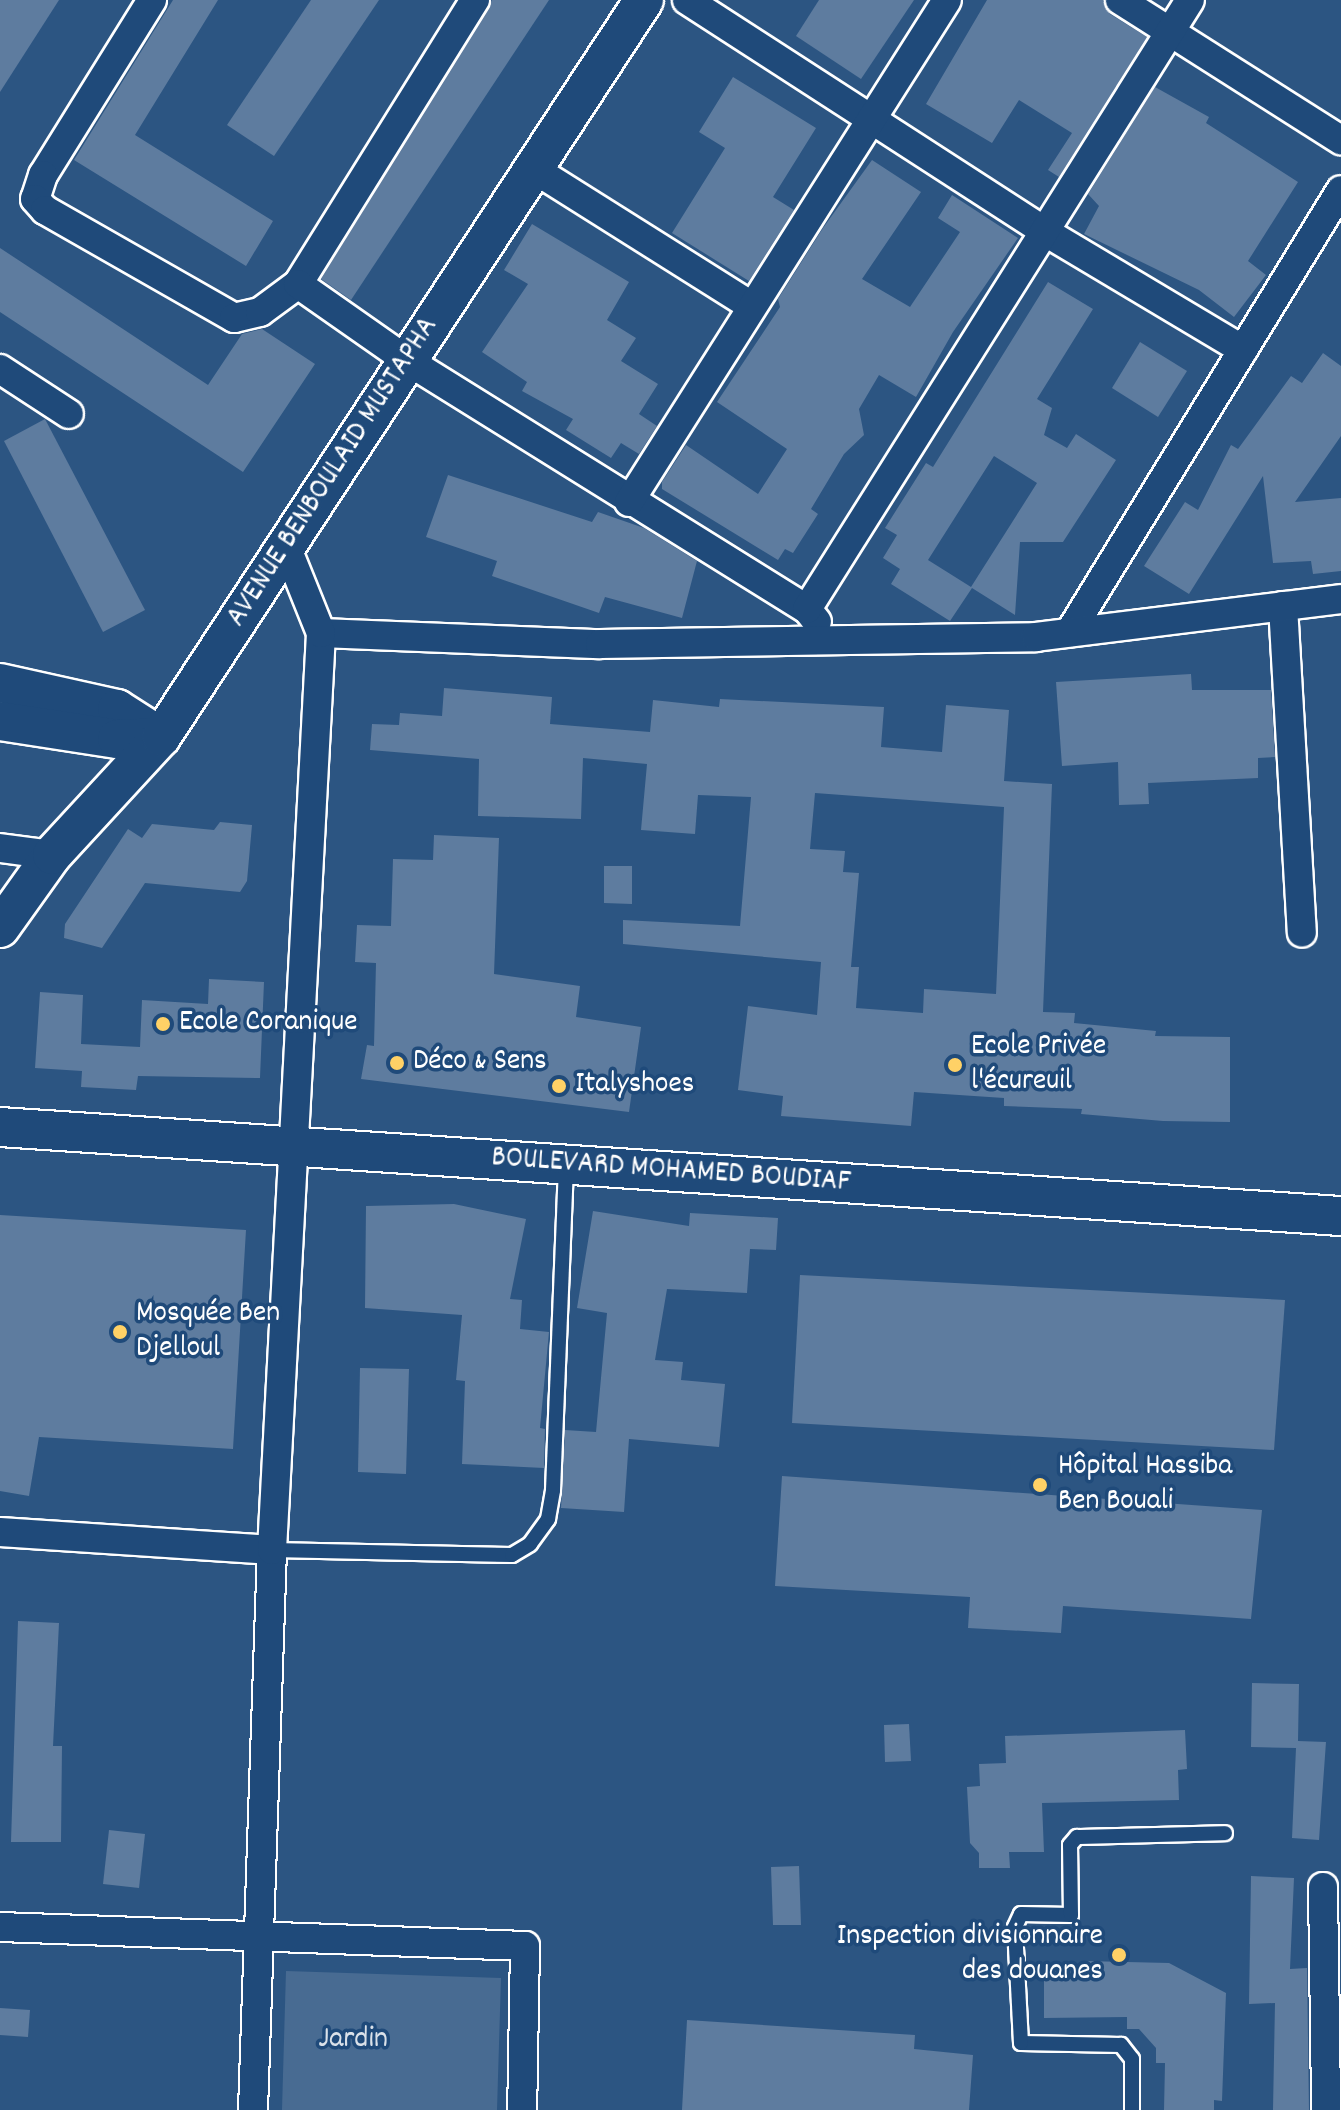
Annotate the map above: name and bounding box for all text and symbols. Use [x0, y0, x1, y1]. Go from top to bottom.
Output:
street label: AVENUE BENBOULAID MUSTAPHA [220, 311, 448, 635]
place label: Ecole Coranique [179, 1006, 357, 1042]
marker: Ecole Coranique [154, 1015, 172, 1033]
place label: Ecole Privée l'écureuil [971, 1030, 1106, 1100]
place label: Déco & Sens [413, 1045, 547, 1081]
marker: Déco & Sens [388, 1054, 406, 1072]
marker: Ecole Privée l'écureuil [946, 1056, 964, 1074]
place label: Italyshoes [575, 1068, 694, 1104]
marker: Italyshoes [550, 1077, 568, 1095]
street label: BOULEVARD MOHAMED BOUDIAF [490, 1141, 852, 1203]
place label: Mosquée Ben Djelloul [136, 1297, 280, 1368]
marker: Mosquée Ben Djelloul [111, 1323, 129, 1341]
place label: Hôpital Hassiba Ben Bouali [1058, 1450, 1232, 1520]
marker: Hôpital Hassiba Ben Bouali [1029, 1474, 1051, 1496]
place label: Inspection divisionnaire des douanes [837, 1920, 1103, 1990]
marker: Inspection divisionnaire des douanes [1110, 1946, 1128, 1964]
park label: Jardin [318, 2023, 388, 2059]

